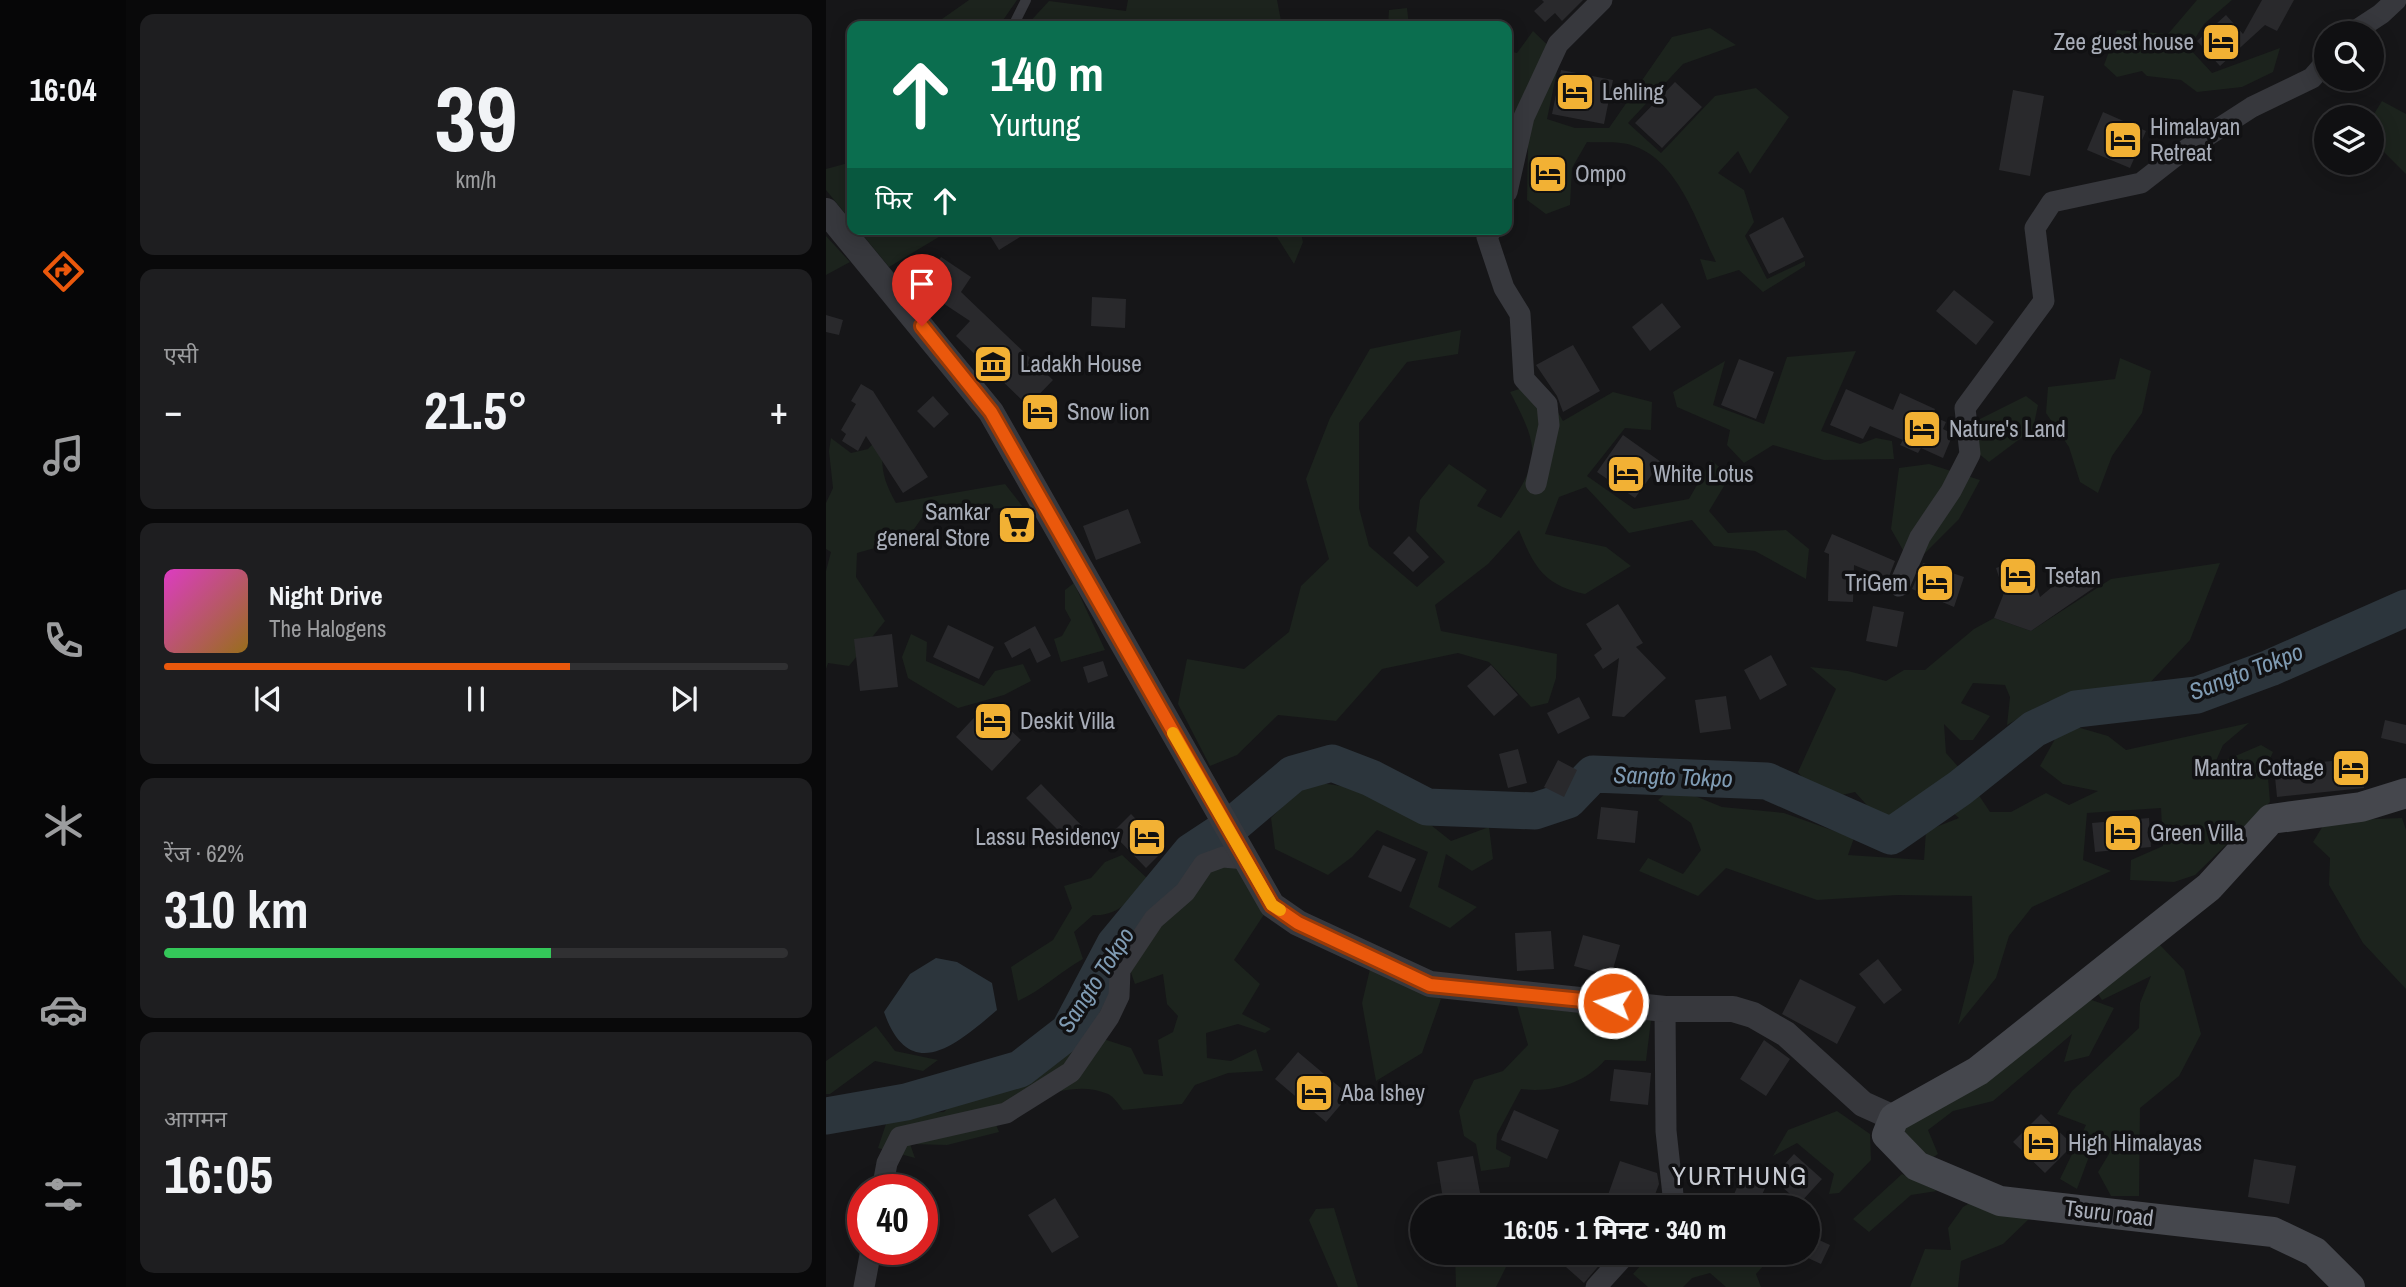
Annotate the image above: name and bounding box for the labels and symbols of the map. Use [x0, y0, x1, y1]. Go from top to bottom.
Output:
hotel icon: Zee guest house [2200, 21, 2242, 63]
place label: Zee guest house [2053, 26, 2194, 57]
hotel icon: Lehling [1554, 71, 1596, 113]
place label: Lehling [1602, 76, 1664, 107]
place label: Himalayan Retreat [2150, 111, 2240, 168]
hotel icon: Himalayan Retreat [2102, 119, 2144, 161]
hotel icon: Ompo [1527, 153, 1569, 195]
place label: Ompo [1575, 158, 1626, 189]
pin [892, 254, 952, 326]
museum icon: Ladakh House [972, 343, 1014, 385]
place label: Ladakh House [1020, 348, 1142, 379]
hotel icon: Snow lion [1019, 391, 1061, 433]
place label: Snow lion [1067, 396, 1150, 427]
hotel icon: Nature's Land [1901, 408, 1943, 450]
place label: Nature's Land [1949, 413, 2066, 444]
hotel icon: White Lotus [1605, 453, 1647, 495]
place label: White Lotus [1653, 458, 1754, 489]
place label: Samkar general Store [877, 496, 991, 553]
supermarket icon: Samkar general Store [996, 504, 1038, 546]
hotel icon: Tsetan [1997, 555, 2039, 597]
place label: Tsetan [2045, 560, 2101, 591]
hotel icon: TriGem [1914, 562, 1956, 604]
place label: TriGem [1845, 567, 1908, 598]
water label: Sangto Tokpo [2184, 635, 2307, 707]
hotel icon: Deskit Villa [972, 700, 1014, 742]
place label: Deskit Villa [1020, 705, 1116, 736]
hotel icon: Mantra Cottage [2330, 747, 2372, 789]
place label: Mantra Cottage [2194, 752, 2324, 783]
water label: Sangto Tokpo [1613, 758, 1733, 794]
hotel icon: Green Villa [2102, 812, 2144, 854]
hotel icon: Lassu Residency [1126, 816, 1168, 858]
place label: Green Villa [2150, 817, 2245, 848]
place label: Lassu Residency [975, 821, 1121, 852]
water label: Sangto Tokpo [1049, 921, 1141, 1038]
position arrow [1576, 966, 1650, 1040]
hotel icon: Aba Ishey [1293, 1072, 1335, 1114]
place label: Aba Ishey [1340, 1077, 1425, 1108]
hotel icon: High Himalayas [2020, 1122, 2062, 1164]
place label: High Himalayas [2068, 1127, 2202, 1158]
district label: YURTHUNG [1672, 1158, 1808, 1193]
speed limit sign: 40 [847, 1174, 938, 1265]
street label: Tsuru road [2063, 1192, 2155, 1233]

